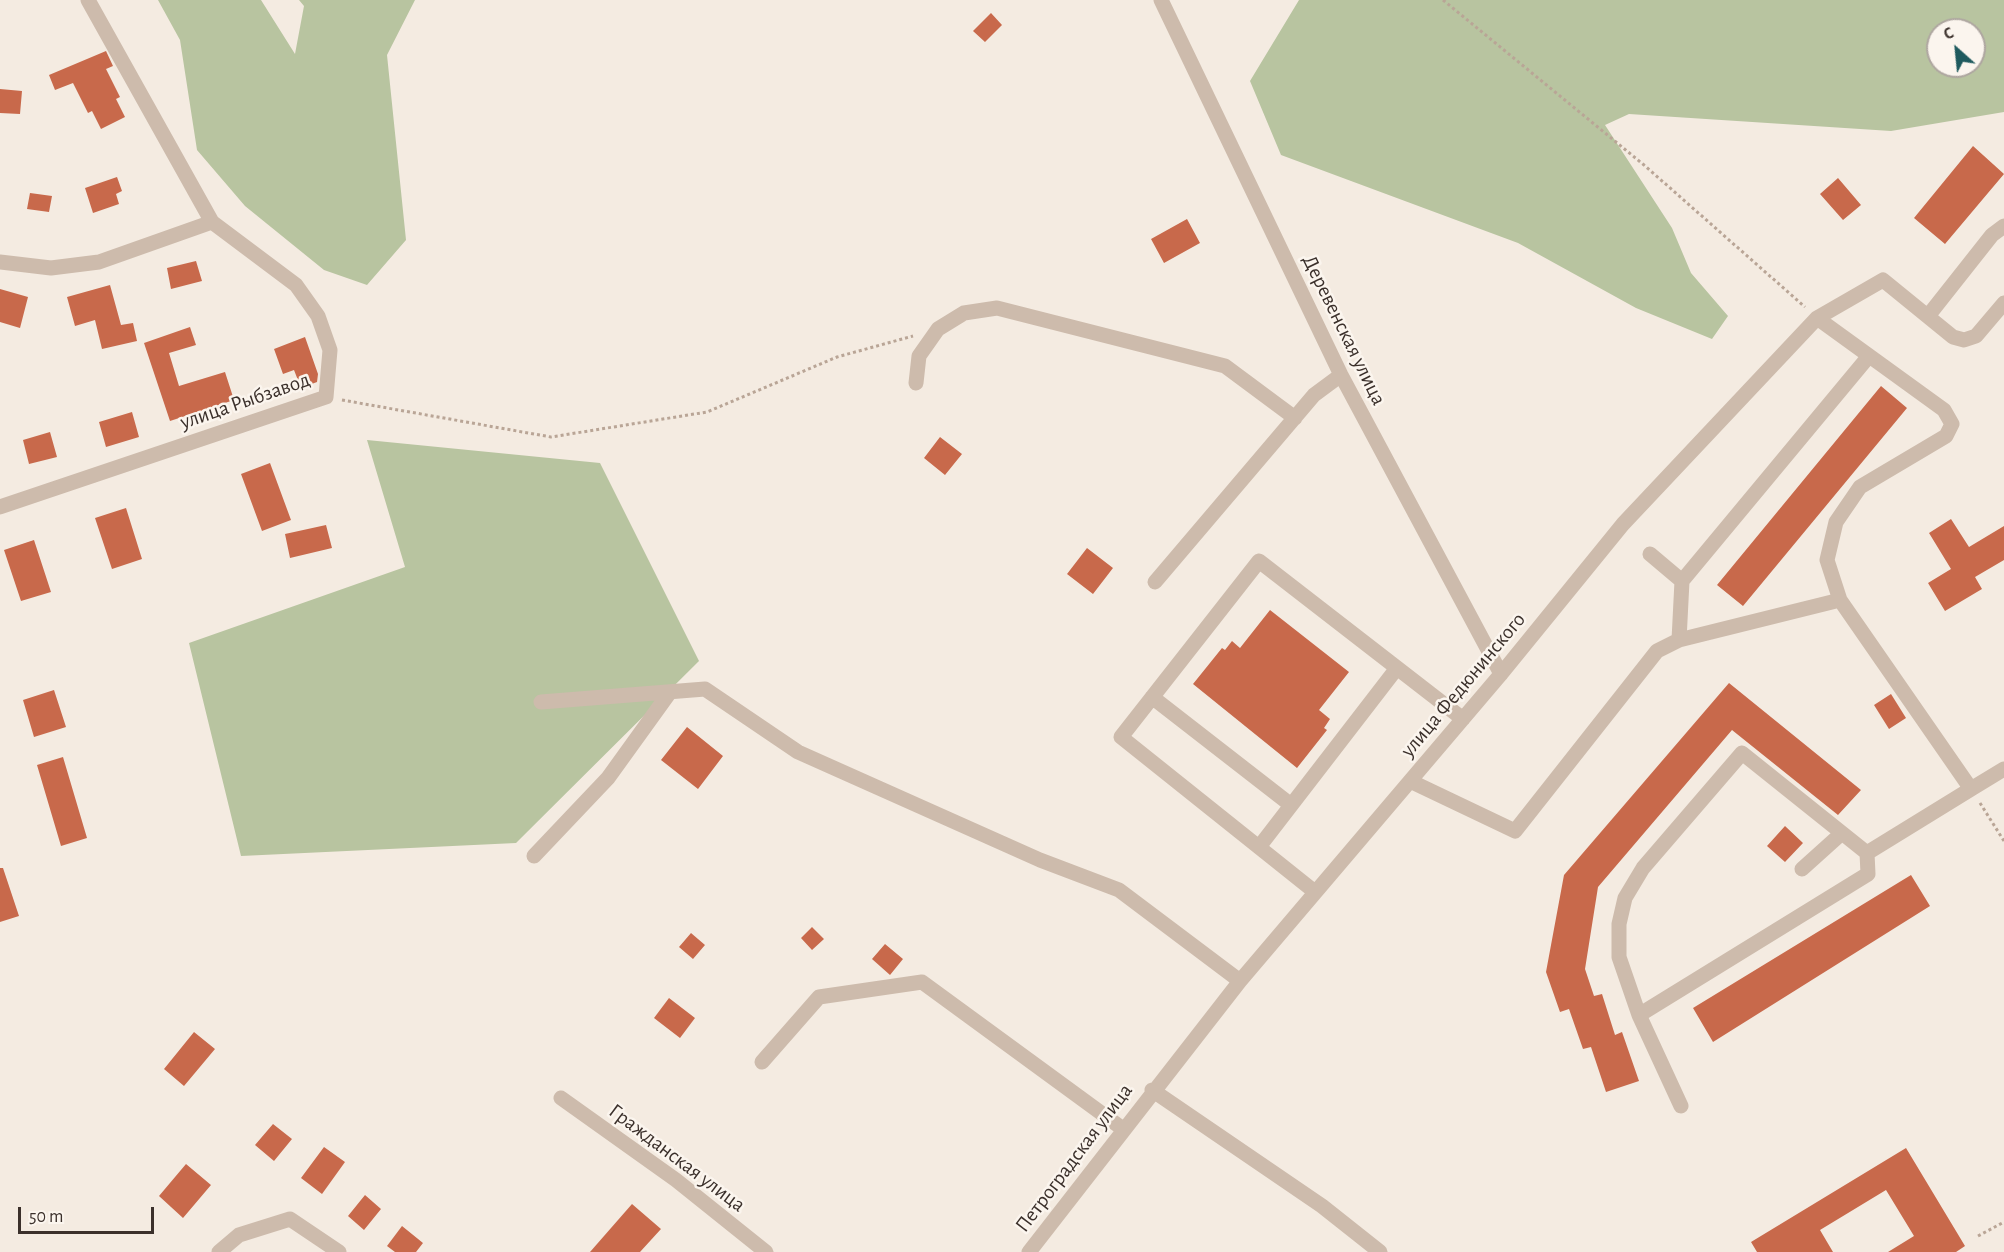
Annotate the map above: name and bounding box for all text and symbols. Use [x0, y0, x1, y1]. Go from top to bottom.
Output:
north arrow [1926, 18, 1986, 78]
text: С [1941, 25, 1956, 43]
street label: Деревенская улица [1297, 251, 1391, 409]
street label: улица Рыбзавод [177, 367, 313, 435]
street label: улица Федюнинского [1395, 608, 1531, 762]
street label: Петроградская улица [1010, 1079, 1138, 1237]
street label: Гражданская улица [604, 1098, 750, 1218]
scale bar [21, 1195, 158, 1233]
text: 50 m [29, 1208, 63, 1226]

